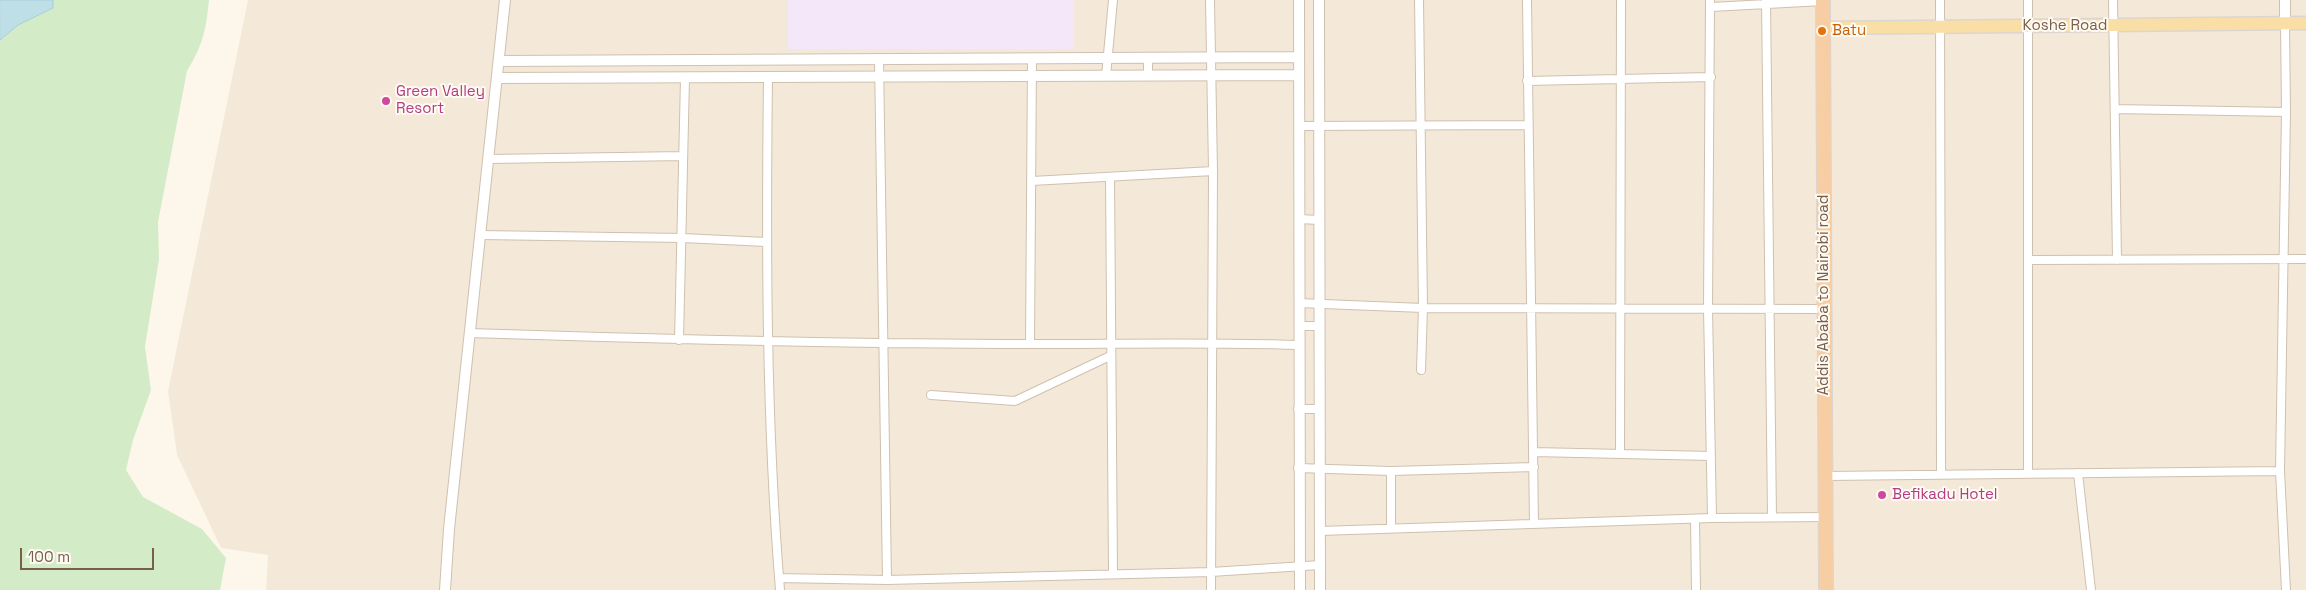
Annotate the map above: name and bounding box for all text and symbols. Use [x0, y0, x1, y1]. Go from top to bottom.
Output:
street label: Koshe Road [2023, 17, 2107, 35]
place label: Batu [1832, 22, 1866, 40]
marker: Batu [1816, 25, 1828, 37]
place label: Green Valley Resort [396, 83, 485, 118]
marker: Green Valley Resort [380, 95, 392, 107]
street label: Addis Ababa to Nairobi road [1815, 195, 1833, 395]
place label: Befikadu Hotel [1892, 486, 1997, 504]
marker: Befikadu Hotel [1876, 489, 1888, 501]
scale bar [22, 538, 156, 570]
text: 100 m [28, 547, 70, 566]

